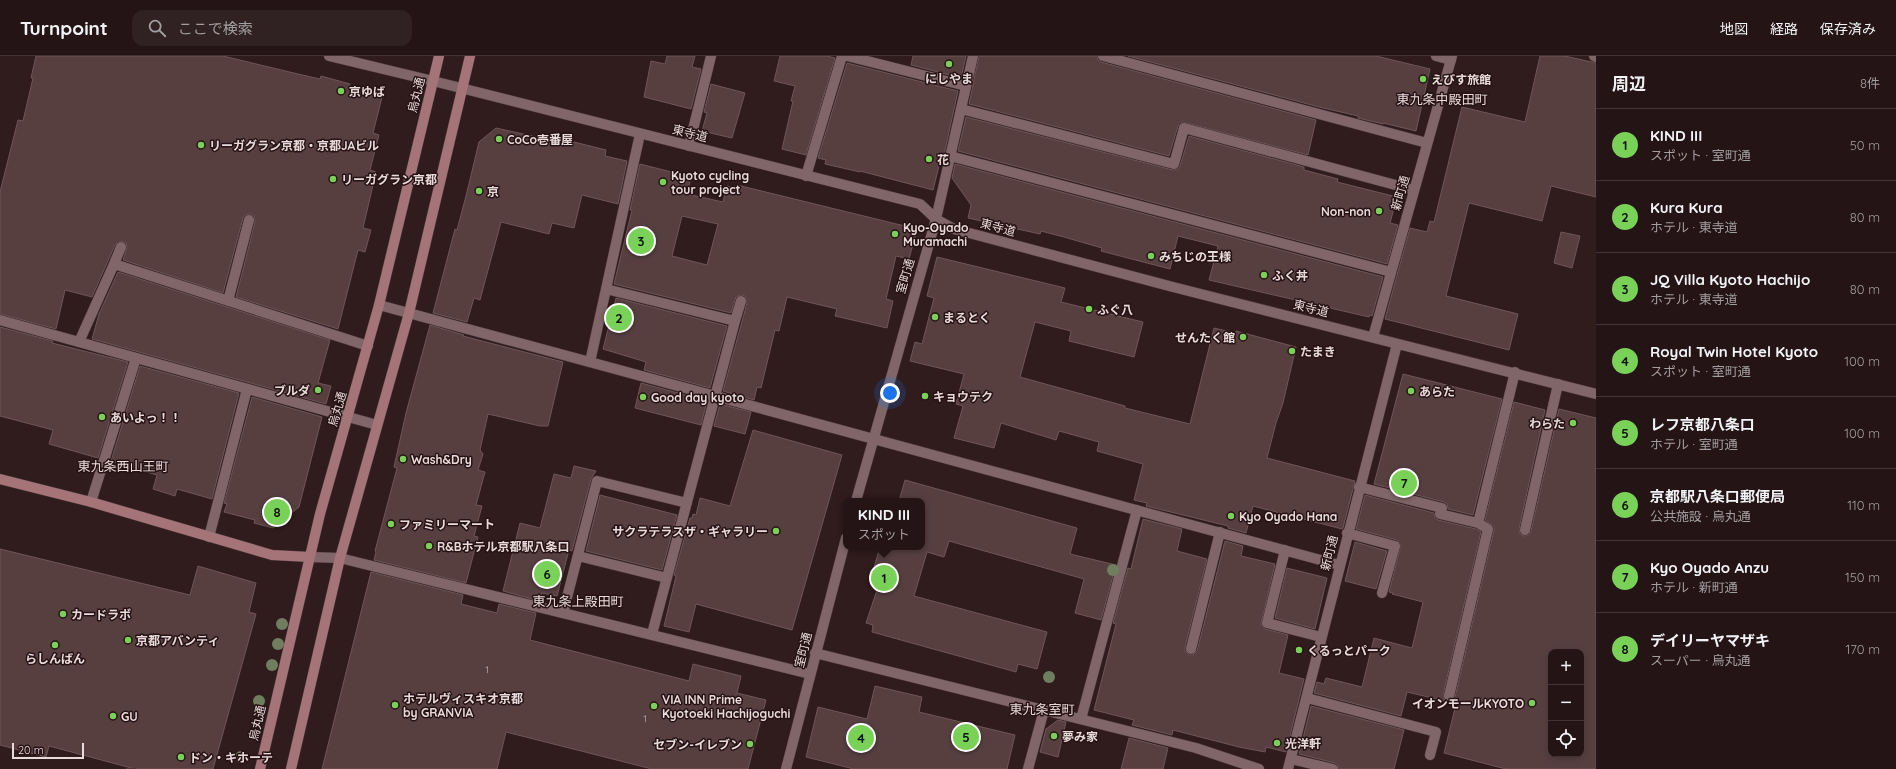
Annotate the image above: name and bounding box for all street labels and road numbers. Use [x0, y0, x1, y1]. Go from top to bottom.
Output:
street label: 烏丸通 [404, 76, 428, 114]
street label: 東寺道 [671, 121, 709, 145]
street label: 新町通 [1388, 174, 1412, 212]
street label: 東寺道 [979, 215, 1017, 239]
street label: 室町通 [893, 257, 917, 295]
street label: 東寺道 [1292, 296, 1330, 320]
street label: 烏丸通 [325, 390, 349, 428]
street label: 新町通 [1317, 534, 1341, 572]
street label: 室町通 [791, 631, 815, 669]
street label: 烏丸通 [246, 704, 268, 742]

